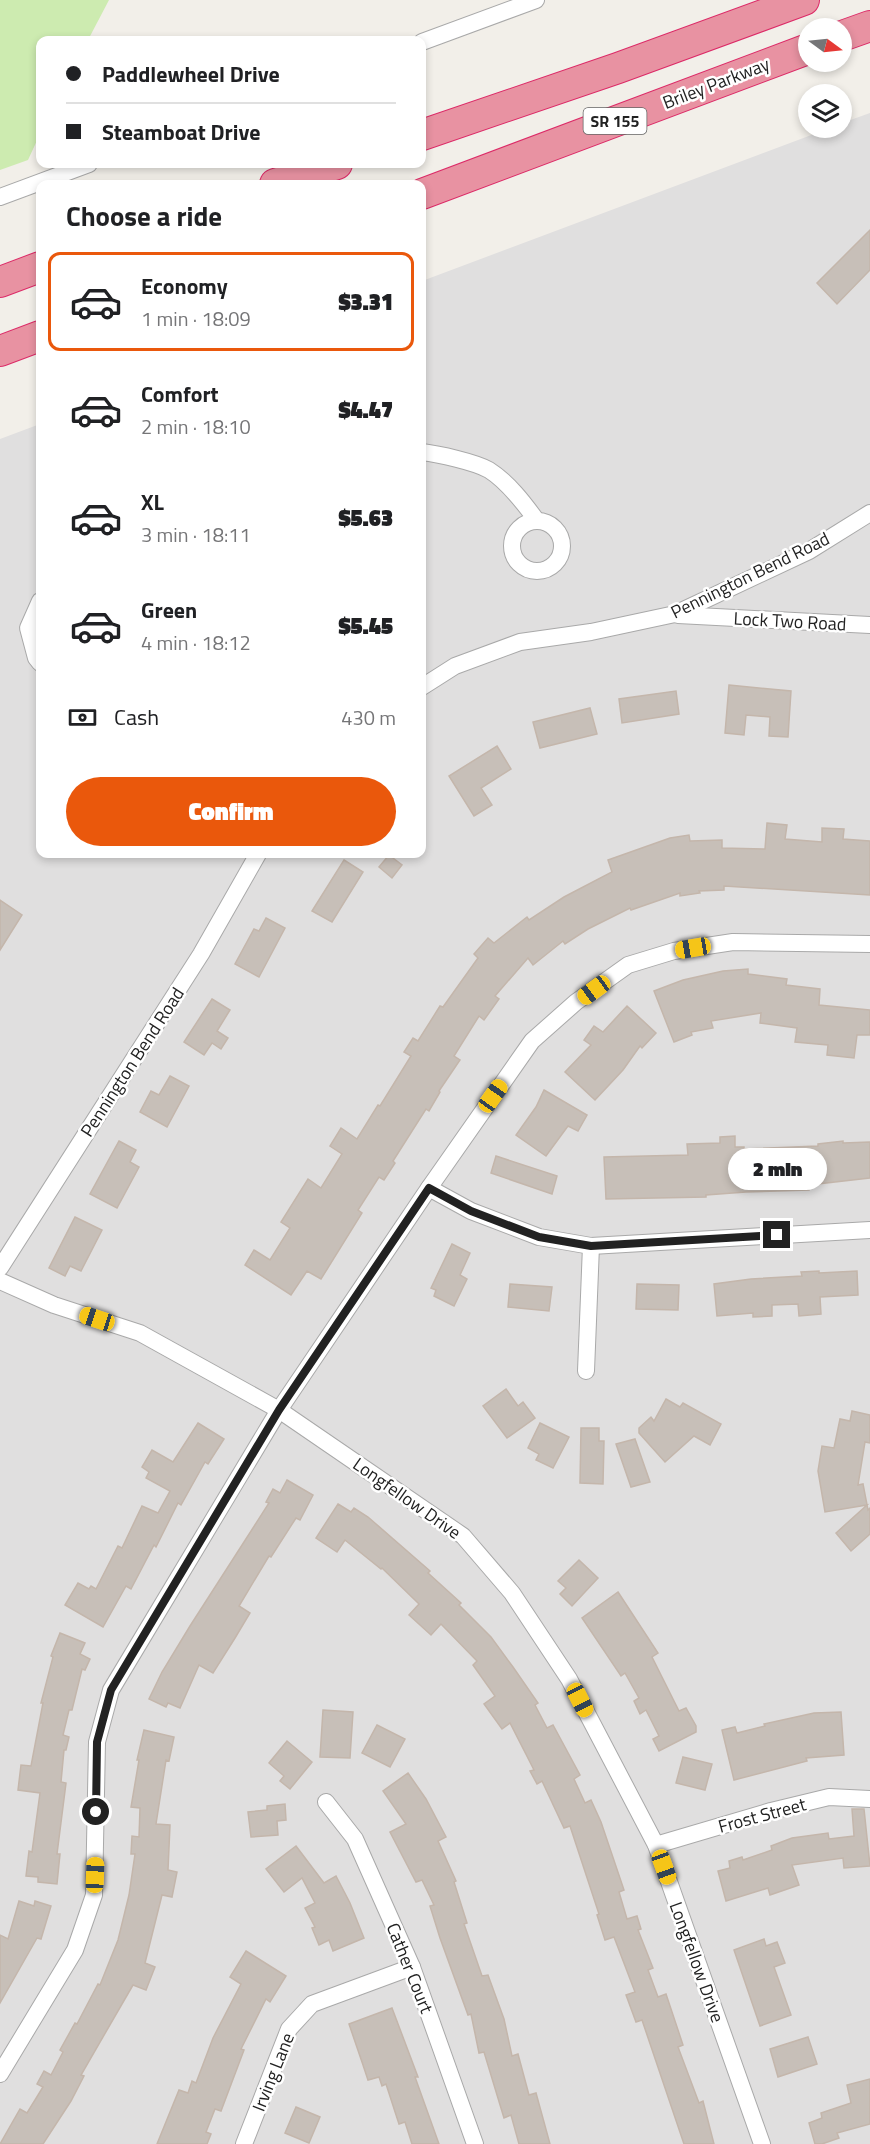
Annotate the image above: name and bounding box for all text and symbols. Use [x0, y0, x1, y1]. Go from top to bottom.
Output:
north arrow [798, 18, 852, 72]
map controls [798, 18, 852, 138]
street label: Briley Parkway [659, 50, 774, 116]
text: Paddlewheel Drive [102, 57, 280, 91]
button: layers [798, 84, 852, 138]
road number: SR 155 [584, 108, 646, 134]
text: Steamboat Drive [102, 115, 260, 149]
text: Choose a ride [66, 195, 222, 236]
text: Economy [141, 269, 228, 303]
icon: car [69, 275, 123, 329]
text: $3.31 [338, 285, 393, 319]
text: 1 min · 18:09 [141, 303, 251, 334]
text: Comfort [141, 377, 219, 411]
icon: car [69, 383, 123, 437]
text: $4.47 [338, 393, 393, 427]
text: 2 min · 18:10 [141, 411, 251, 442]
text: XL [141, 485, 164, 519]
icon: car [69, 491, 123, 545]
text: $5.63 [338, 501, 393, 535]
text: 3 min · 18:11 [141, 519, 251, 550]
street label: Pennington Bend Road [666, 525, 834, 625]
text: Green [141, 593, 197, 627]
icon: car [69, 599, 123, 653]
street label: Lock Two Road [733, 605, 847, 637]
text: $5.45 [338, 609, 393, 643]
text: 4 min · 18:12 [141, 627, 251, 658]
text: Cash [114, 700, 159, 734]
icon: cash [66, 701, 99, 734]
text: 430 m [341, 702, 396, 733]
button: Confirm [66, 777, 396, 846]
car [674, 936, 712, 960]
car [574, 972, 614, 1008]
street label: Pennington Bend Road [73, 982, 191, 1142]
car [475, 1076, 511, 1116]
callout: 2 min [728, 1148, 826, 1190]
text: 2 min [753, 1153, 802, 1184]
route end [763, 1221, 790, 1248]
car [77, 1305, 117, 1333]
street label: Longfellow Drive [347, 1451, 467, 1545]
car [564, 1680, 596, 1720]
street label: Frost Street [715, 1790, 809, 1840]
route start [82, 1798, 109, 1825]
car [649, 1847, 679, 1887]
car [85, 1857, 105, 1893]
street label: Longfellow Drive [663, 1898, 731, 2026]
street label: Cather Court [380, 1919, 441, 2018]
street label: Irving Lane [245, 2029, 301, 2115]

